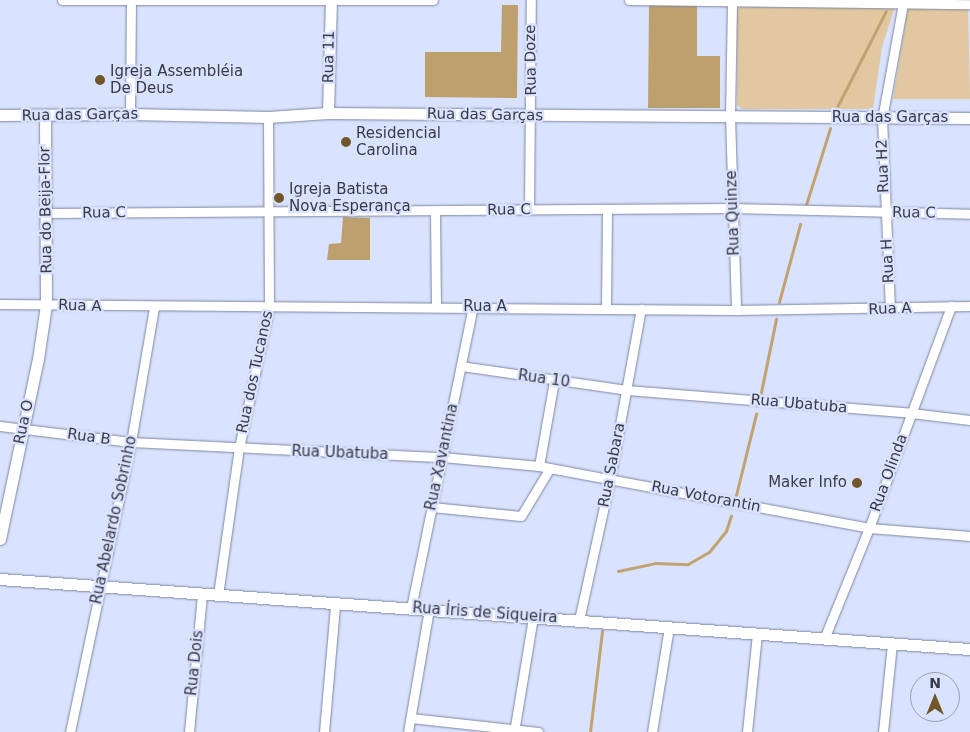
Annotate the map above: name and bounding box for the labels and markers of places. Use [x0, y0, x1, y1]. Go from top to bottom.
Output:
place label: Igreja Assembléia De Deus [110, 62, 243, 97]
marker: Igreja Assembléia De Deus [94, 74, 106, 86]
place label: Residencial Carolina [356, 124, 441, 159]
marker: Residencial Carolina [340, 136, 352, 148]
place label: Igreja Batista Nova Esperança [289, 180, 411, 215]
marker: Igreja Batista Nova Esperança [273, 192, 285, 204]
place label: Maker Info [768, 474, 847, 492]
marker: Maker Info [851, 477, 863, 489]

